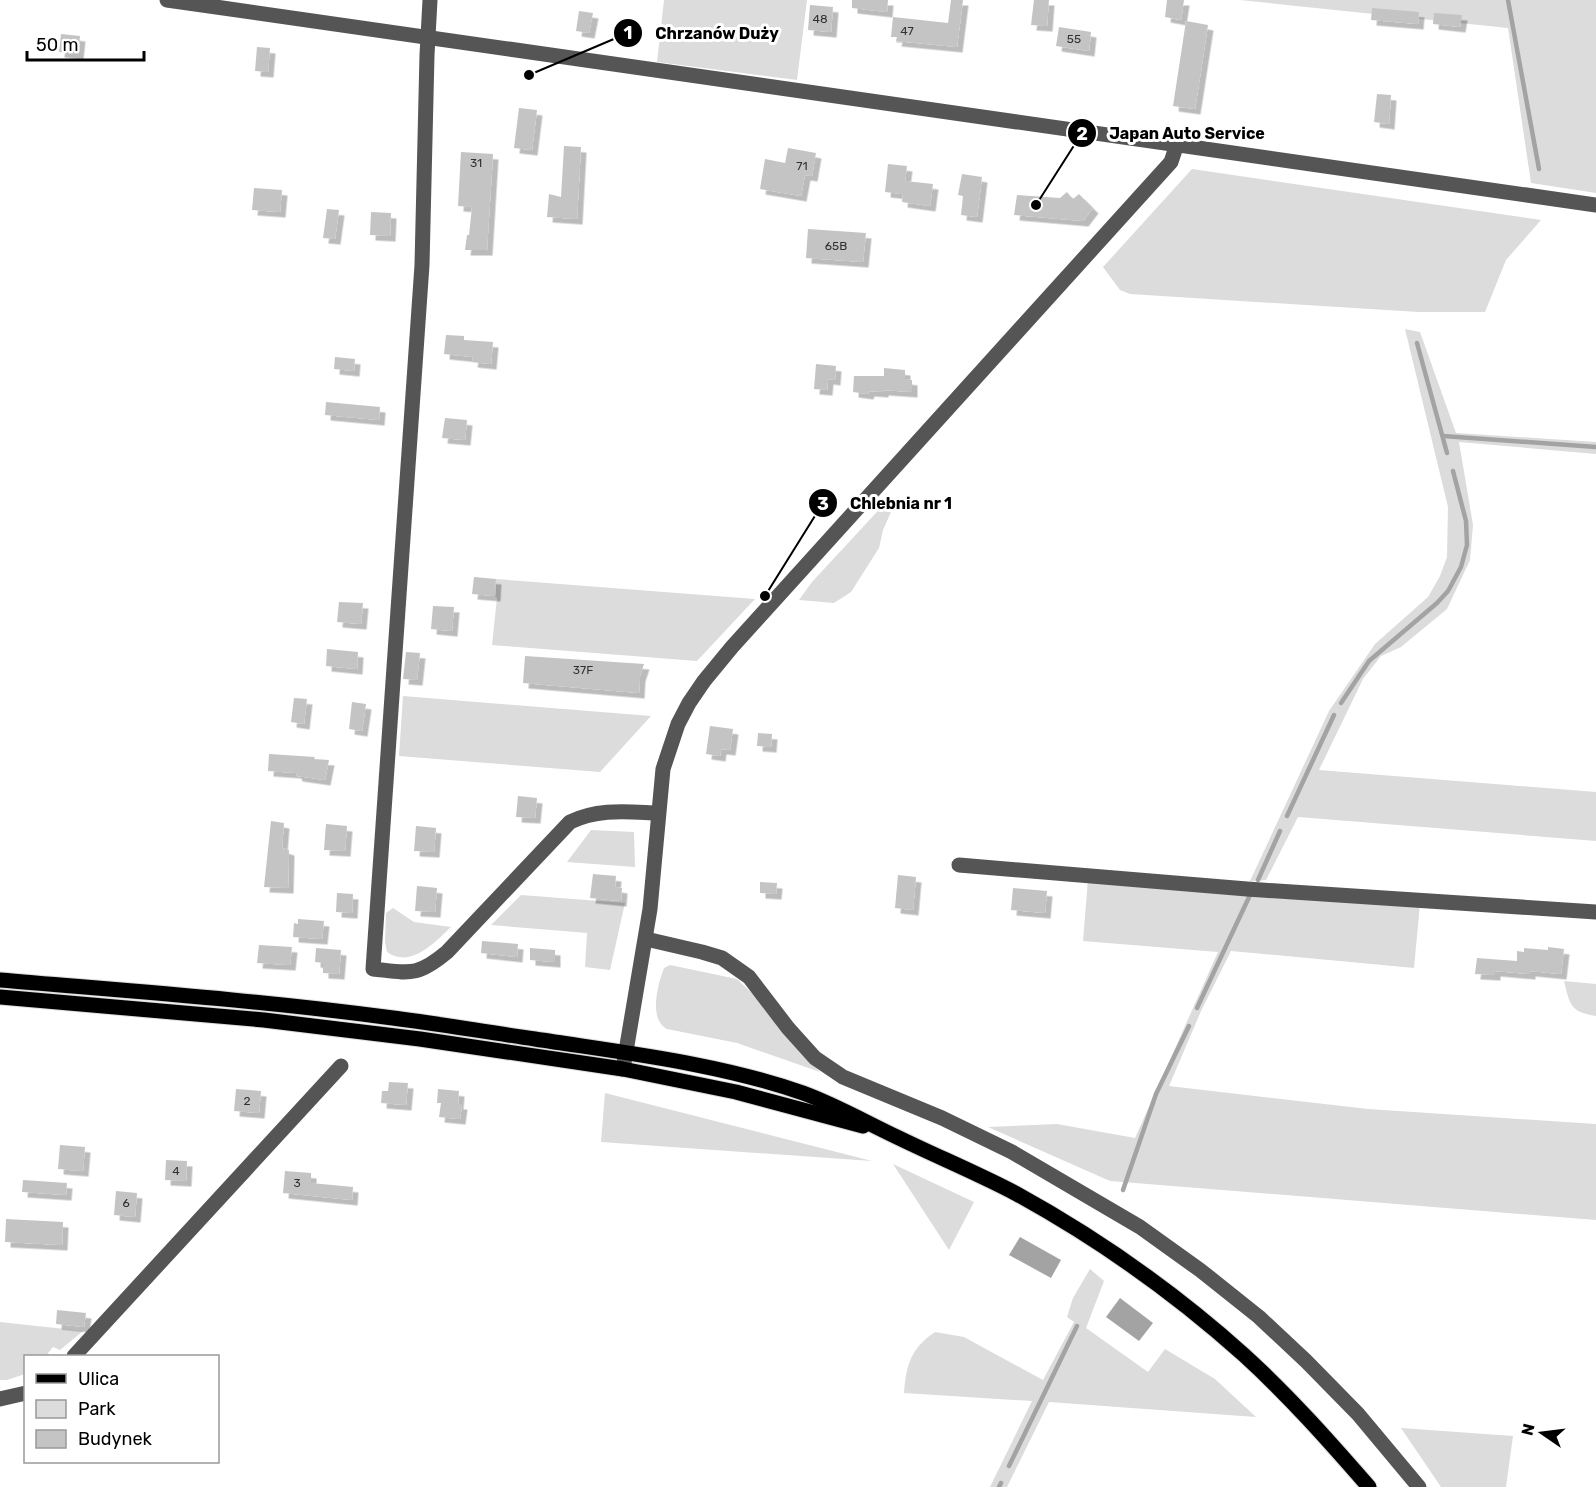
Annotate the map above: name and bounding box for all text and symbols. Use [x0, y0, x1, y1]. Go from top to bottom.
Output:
house number: 48 [812, 12, 828, 26]
callout: Chrzanów Duży [613, 16, 791, 50]
text: 1 [624, 22, 632, 44]
scale bar [27, 24, 144, 62]
text: Chrzanów Duży [655, 24, 779, 43]
house number: 47 [900, 24, 914, 38]
house number: 55 [1067, 32, 1081, 46]
text: 50 m [36, 34, 79, 56]
callout: Japan Auto Service [1067, 116, 1277, 150]
text: 2 [1076, 123, 1088, 145]
text: Japan Auto Service [1109, 124, 1265, 143]
house number: 31 [470, 156, 482, 170]
house number: 71 [796, 159, 808, 173]
house number: 65B [825, 239, 847, 253]
callout: Chlebnia nr 1 [808, 486, 964, 520]
text: 3 [817, 493, 829, 515]
text: Chlebnia nr 1 [850, 494, 952, 513]
house number: 37F [573, 663, 593, 677]
house number: 2 [243, 1094, 251, 1108]
house number: 4 [172, 1164, 180, 1178]
house number: 3 [293, 1176, 301, 1190]
house number: 6 [122, 1196, 130, 1210]
legend [24, 1355, 219, 1463]
text: Ulica [78, 1368, 119, 1390]
text: Park [78, 1398, 116, 1420]
north arrow [1512, 1403, 1572, 1463]
text: N [1517, 1422, 1539, 1437]
text: Budynek [78, 1428, 152, 1450]

